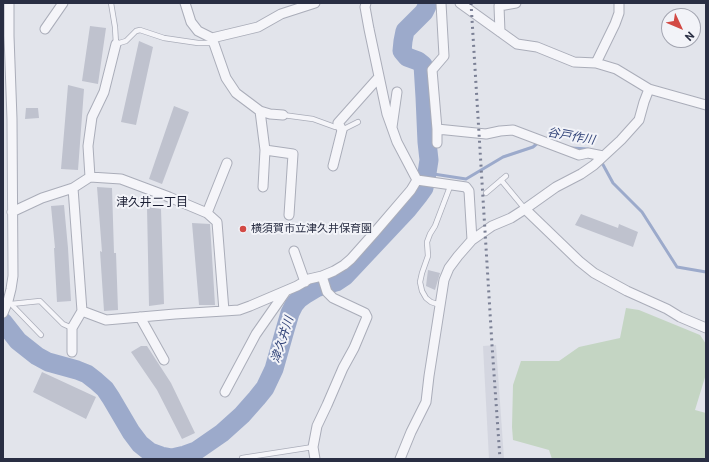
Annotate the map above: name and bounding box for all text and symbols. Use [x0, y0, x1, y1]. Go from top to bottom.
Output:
north arrow [661, 8, 701, 48]
text: N [682, 29, 697, 43]
water label: 谷戸作川 [546, 126, 596, 148]
district label: 津久井二丁目 [116, 196, 188, 210]
place label: 横須賀市立津久井保育園 [251, 222, 372, 236]
marker: 横須賀市立津久井保育園 [238, 224, 248, 234]
water label: 津久井川 [269, 315, 297, 365]

